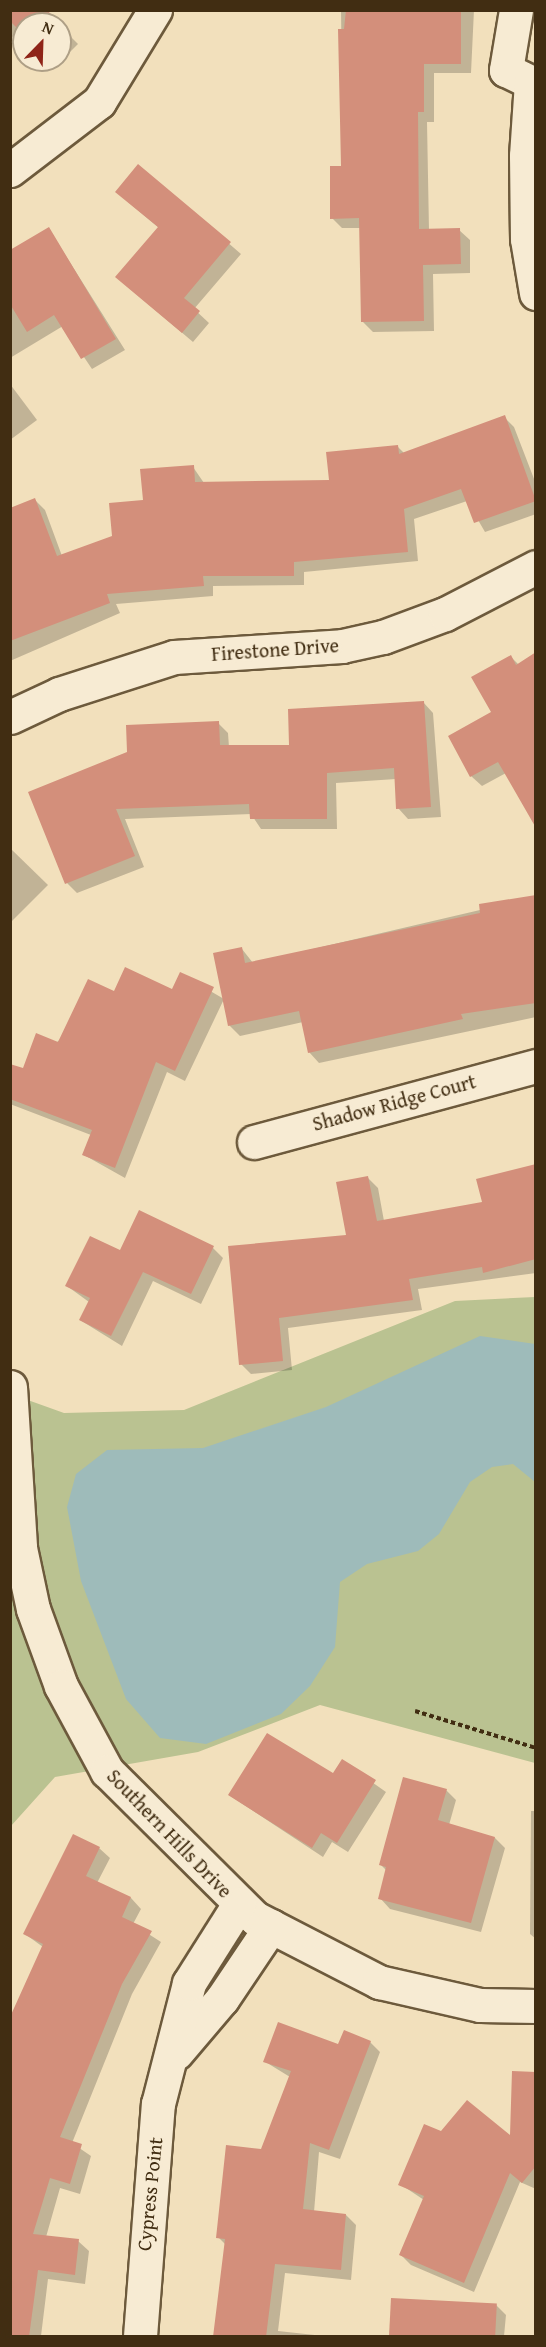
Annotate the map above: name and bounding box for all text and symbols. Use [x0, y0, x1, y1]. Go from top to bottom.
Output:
north arrow [12, 12, 72, 72]
text: N [39, 14, 58, 40]
street label: Firestone Drive [210, 633, 340, 665]
street label: Shadow Ridge Court [310, 1069, 478, 1135]
street label: Southern Hills Drive [102, 1764, 238, 1902]
street label: Cypress Point [131, 2136, 167, 2252]

